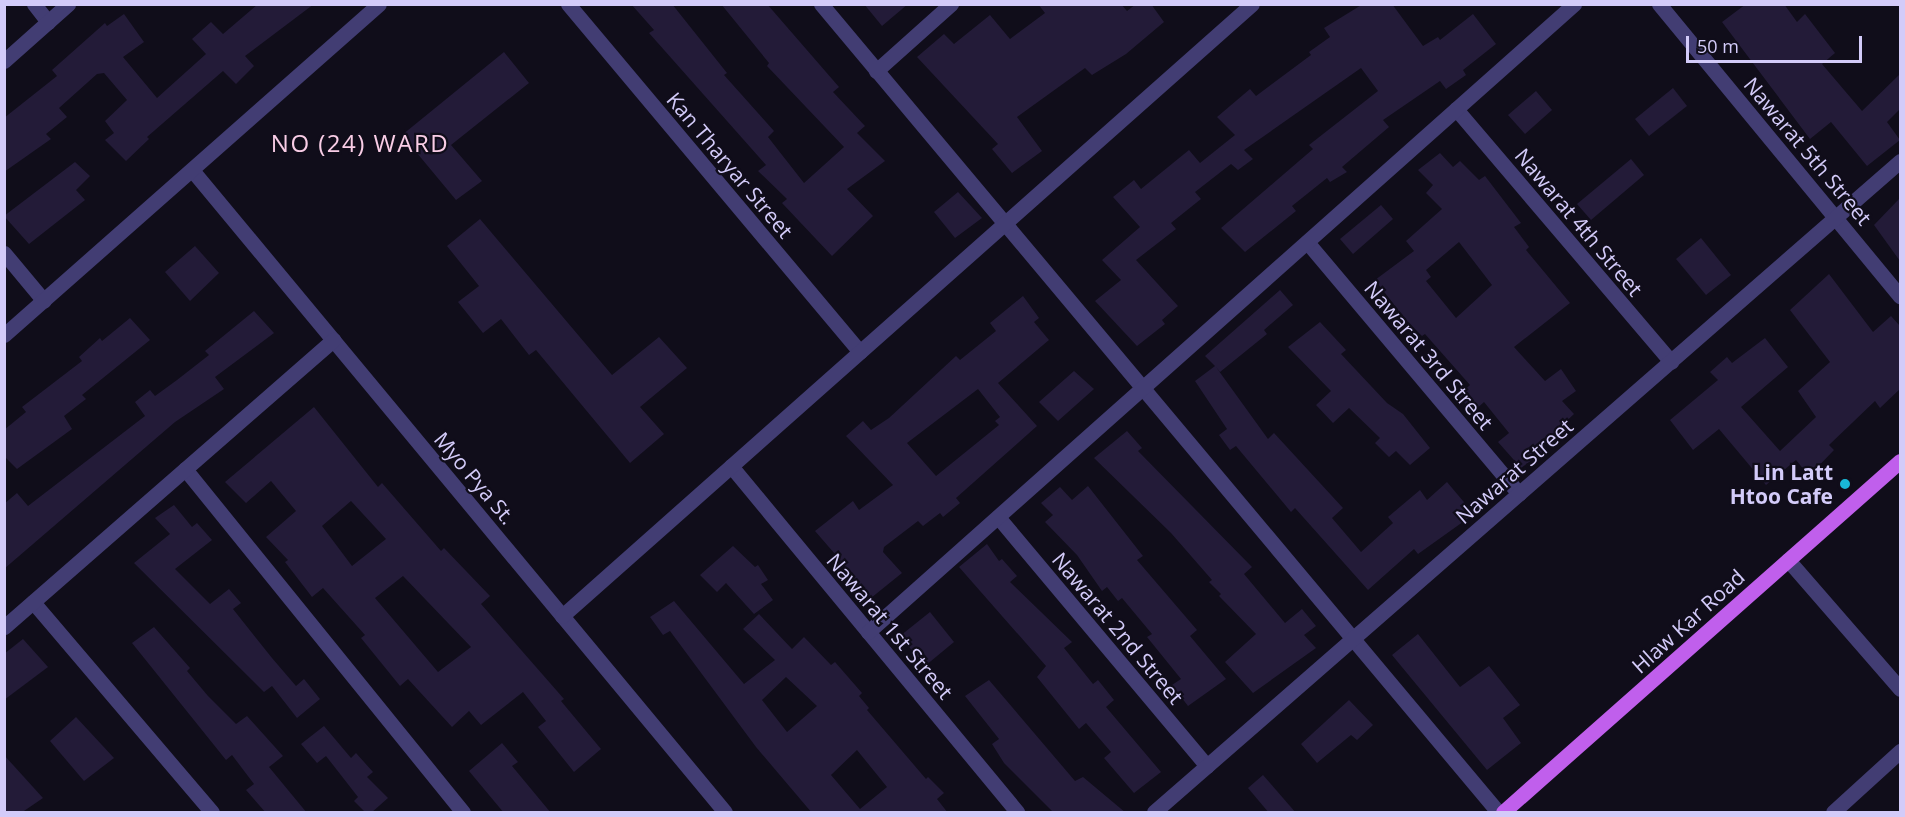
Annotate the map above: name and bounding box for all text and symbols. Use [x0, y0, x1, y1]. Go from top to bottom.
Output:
scale bar [1689, 24, 1864, 62]
text: 50 m [1697, 34, 1739, 58]
street label: Nawarat 5th Street [1739, 72, 1877, 230]
street label: Kan Tharyar Street [662, 87, 798, 243]
district label: NO (24) WARD [271, 129, 449, 157]
street label: Nawarat 4th Street [1510, 143, 1648, 301]
street label: Nawarat 3rd Street [1360, 276, 1498, 434]
street label: Nawarat Street [1450, 413, 1578, 529]
street label: Myo Pya St. [429, 427, 521, 529]
place label: Lin Latt Htoo Cafe [1730, 459, 1833, 509]
marker: Lin Latt Htoo Cafe [1838, 477, 1852, 491]
street label: Nawarat 2nd Street [1047, 547, 1189, 709]
street label: Nawarat 1st Street [822, 548, 958, 704]
street label: Hlaw Kar Road [1626, 564, 1750, 678]

